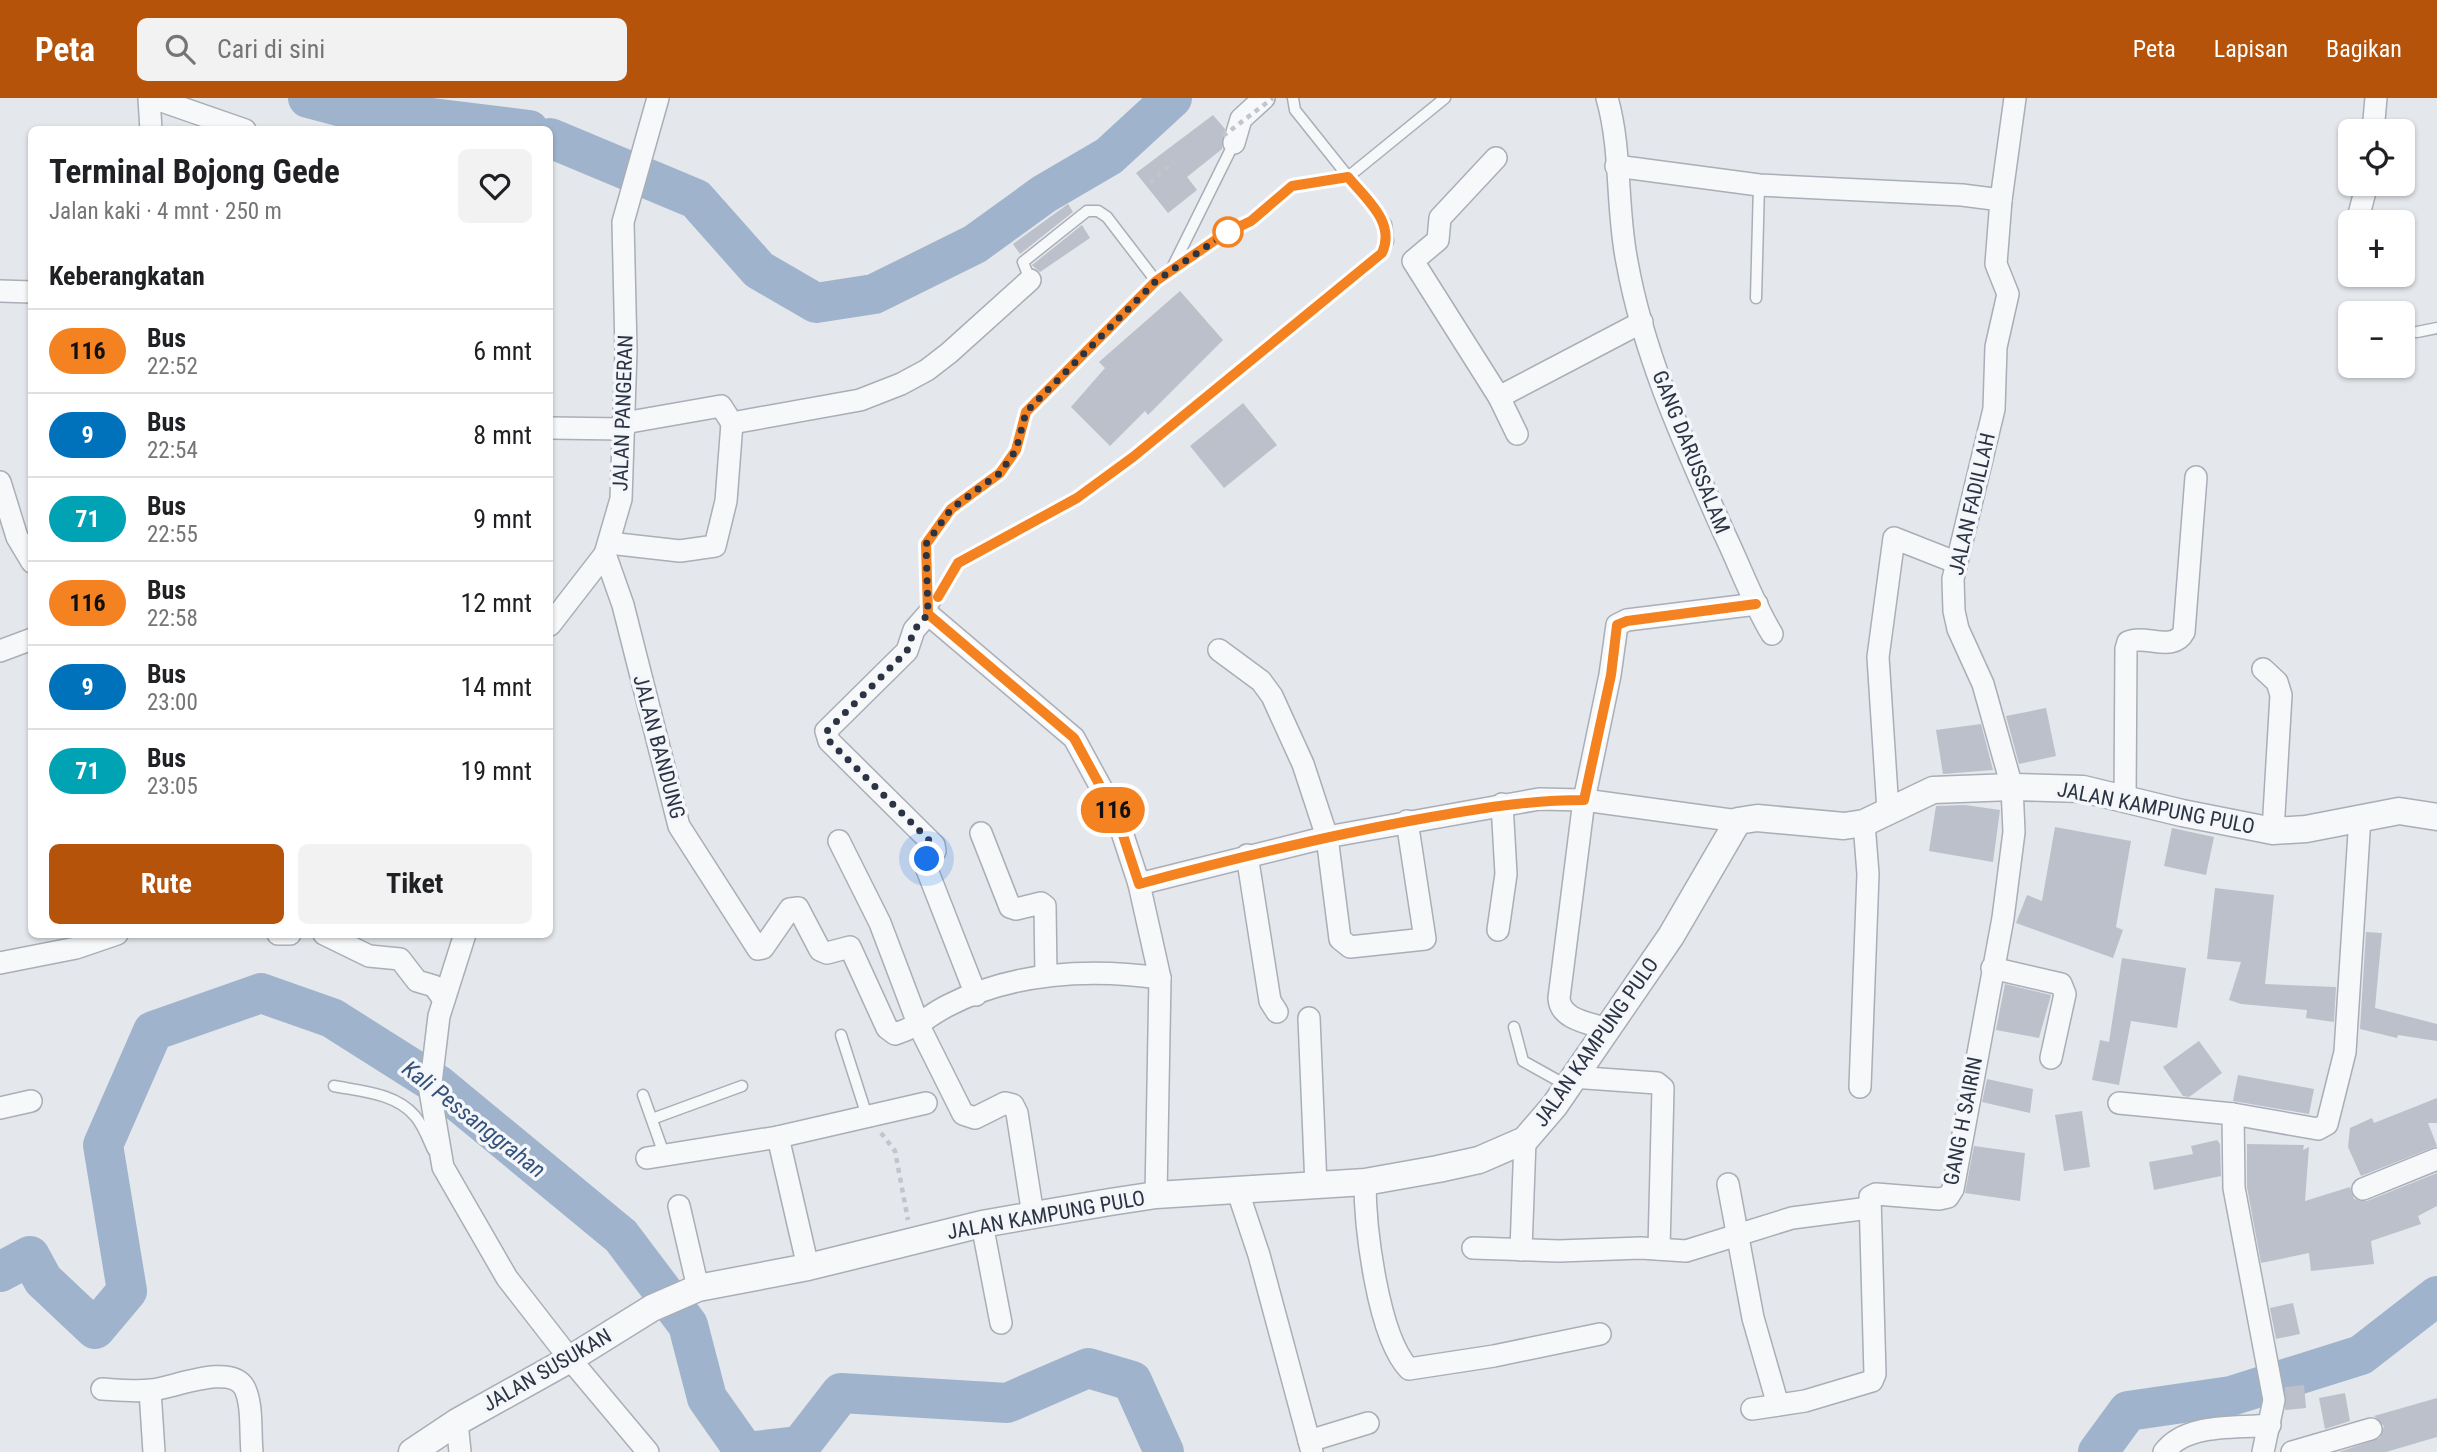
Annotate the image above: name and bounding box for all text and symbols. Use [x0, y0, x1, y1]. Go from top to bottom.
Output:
search box [137, 18, 627, 81]
text: Peta [35, 30, 95, 69]
icon: search [161, 30, 199, 68]
text: Cari di sini [217, 34, 325, 64]
text: Peta [2133, 35, 2176, 63]
text: Lapisan [2214, 35, 2288, 63]
text: Bagikan [2326, 35, 2402, 63]
map controls [2338, 119, 2415, 378]
button: locate [2338, 119, 2415, 196]
button: heart [458, 149, 532, 223]
text: Terminal Bojong Gede [49, 152, 340, 191]
text: Jalan kaki · 4 mnt · 250 m [49, 198, 282, 225]
button: + [2338, 210, 2415, 287]
unlabelled marker [1213, 217, 1243, 247]
text: Keberangkatan [49, 261, 205, 291]
button: − [2338, 301, 2415, 378]
text: Bus [147, 323, 186, 353]
street label: JALAN PANGERAN [608, 334, 638, 492]
text: 6 mnt [473, 336, 532, 366]
text: 116 [69, 337, 106, 365]
text: 22:52 [147, 353, 198, 380]
street label: GANG DARUSSALAM [1647, 367, 1735, 537]
text: Bus [147, 407, 186, 437]
text: 8 mnt [473, 420, 532, 450]
text: 9 [81, 421, 94, 449]
street label: JALAN FADILLAH [1944, 431, 2000, 577]
text: 22:54 [147, 437, 198, 464]
text: Bus [147, 491, 186, 521]
text: 9 mnt [473, 504, 532, 534]
text: 71 [75, 505, 100, 533]
text: 22:55 [147, 521, 198, 548]
text: Bus [147, 575, 186, 605]
text: 12 mnt [461, 588, 532, 618]
text: 116 [69, 589, 106, 617]
text: 22:58 [147, 605, 198, 632]
text: Bus [147, 659, 186, 689]
text: 14 mnt [461, 672, 532, 702]
street label: JALAN BANDUNG [628, 672, 690, 822]
text: 9 [81, 673, 94, 701]
text: 23:00 [147, 689, 198, 716]
text: Bus [147, 743, 186, 773]
text: 19 mnt [461, 756, 532, 786]
text: 71 [75, 757, 100, 785]
text: 23:05 [147, 773, 198, 800]
street label: JALAN KAMPUNG PULO [2055, 777, 2257, 839]
line badge: 116 [1073, 787, 1153, 833]
text: 116 [1095, 796, 1131, 824]
your location [909, 841, 944, 876]
button: Rute [49, 844, 284, 924]
button: Tiket [298, 844, 532, 924]
street label: JALAN KAMPUNG PULO [1529, 953, 1663, 1131]
water label: Kali Pessanggrahan [397, 1055, 551, 1184]
street label: GANG H SAIRIN [1939, 1055, 1987, 1187]
street label: JALAN KAMPUNG PULO [945, 1186, 1147, 1244]
street label: JALAN SUSUKAN [479, 1324, 615, 1416]

